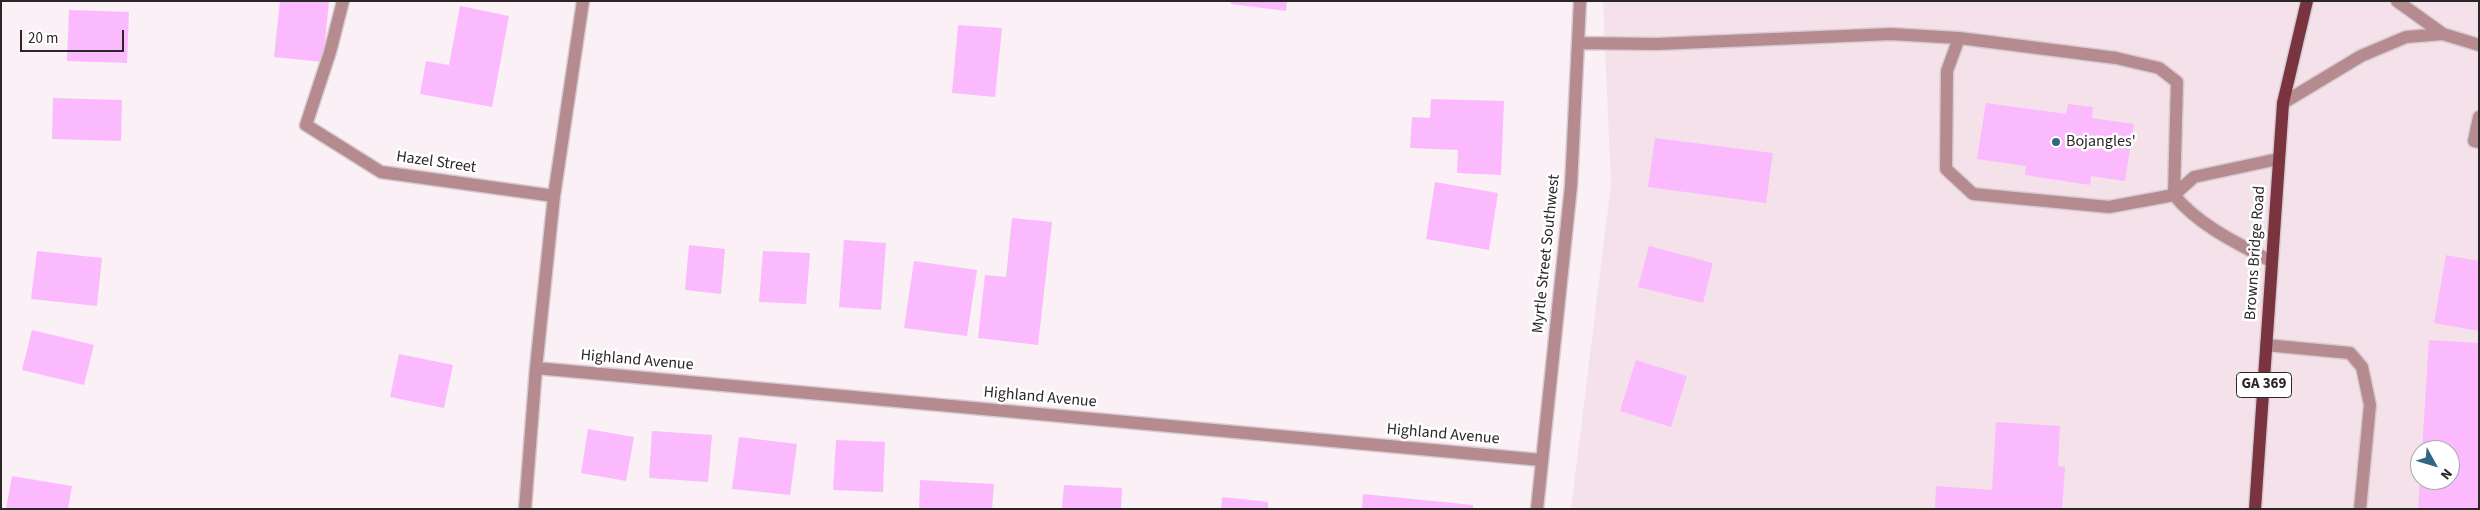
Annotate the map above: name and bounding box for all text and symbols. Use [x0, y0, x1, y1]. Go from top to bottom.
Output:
scale bar [22, 20, 126, 52]
text: 20 m [28, 28, 58, 49]
place label: Bojangles' [2066, 132, 2136, 152]
marker: Bojangles' [2050, 136, 2062, 148]
street label: Hazel Street [395, 148, 477, 178]
street label: Myrtle Street Southwest [1529, 174, 1565, 334]
street label: Browns Bridge Road [2242, 185, 2270, 321]
street label: Highland Avenue [580, 346, 694, 376]
road number: GA 369 [2236, 372, 2292, 398]
street label: Highland Avenue [983, 383, 1097, 413]
street label: Highland Avenue [1386, 420, 1500, 450]
north arrow [2410, 440, 2460, 490]
text: N [2435, 464, 2457, 484]

